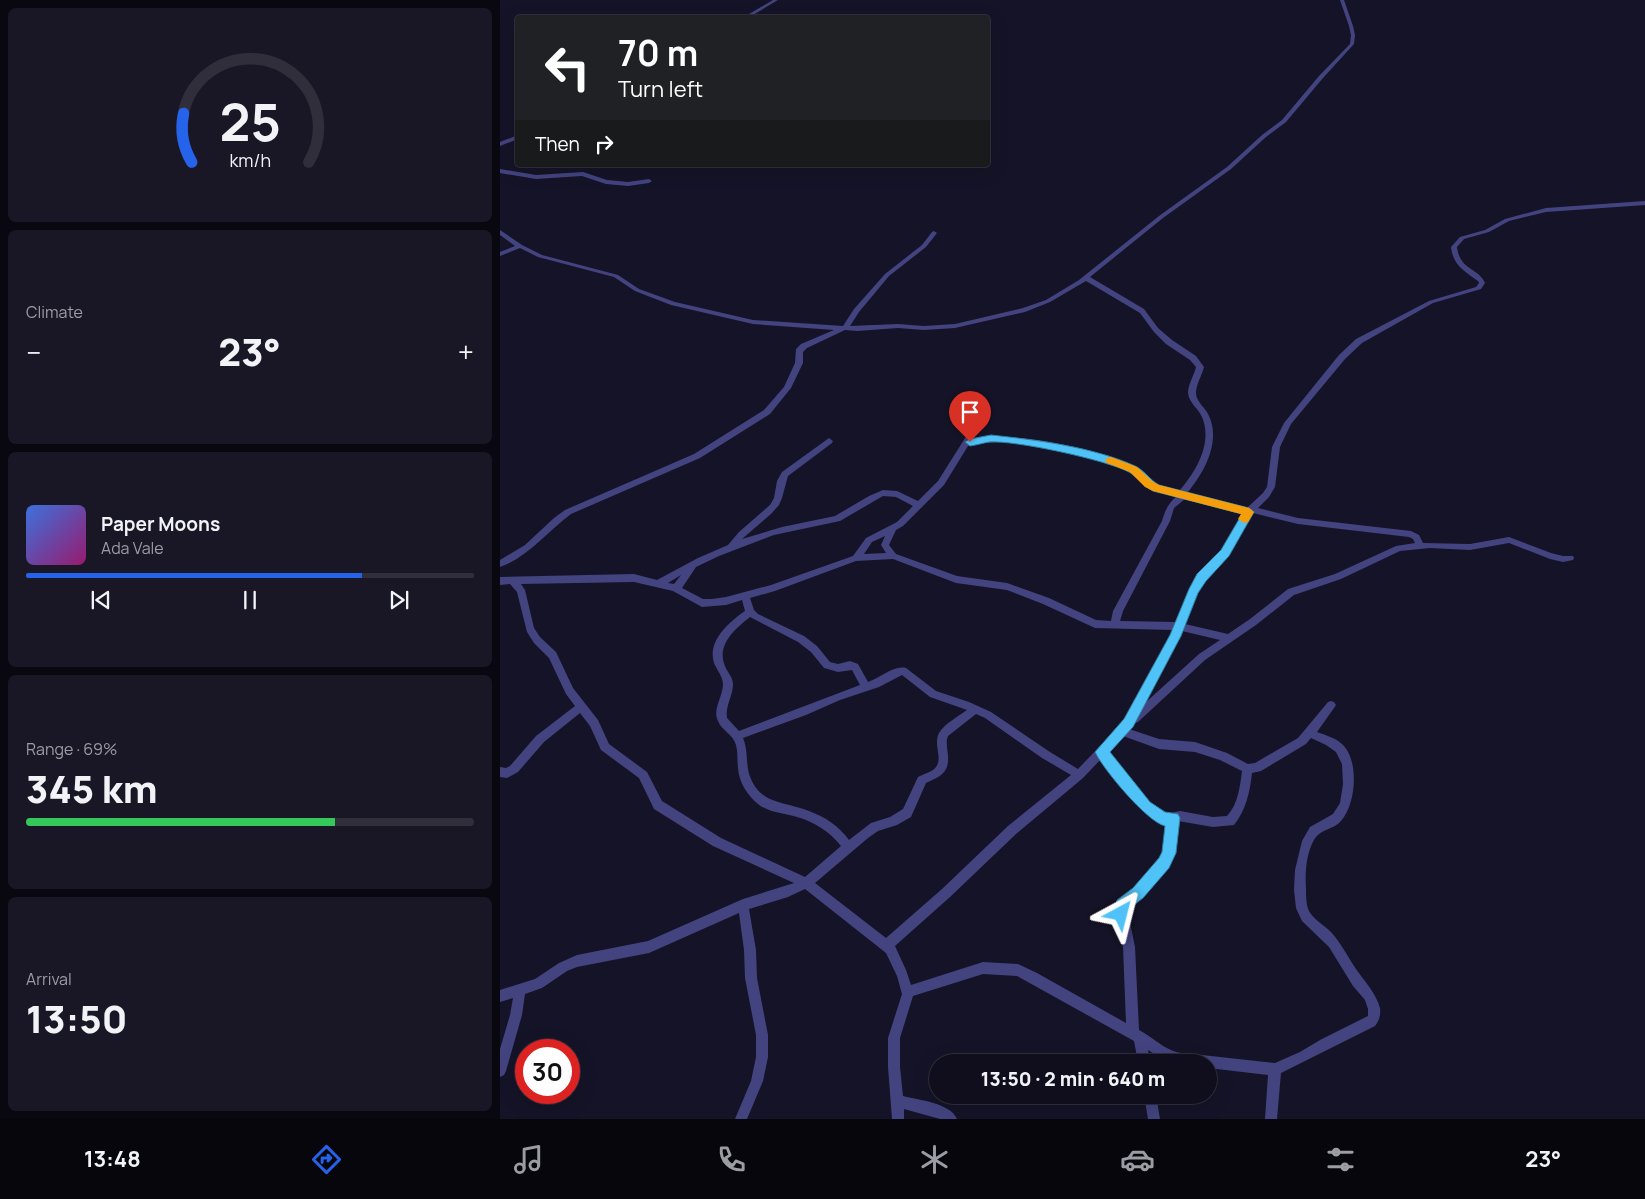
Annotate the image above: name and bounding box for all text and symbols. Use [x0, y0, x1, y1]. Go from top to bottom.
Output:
text: 70 m [618, 29, 698, 77]
icon: left [535, 35, 600, 100]
text: Turn left [618, 74, 703, 104]
text: 25 [219, 86, 281, 157]
icon: right [590, 130, 618, 158]
text: Then [535, 131, 580, 157]
text: km/h [229, 148, 271, 172]
text: Climate [26, 301, 83, 323]
text: 23° [218, 325, 281, 377]
text: − [26, 333, 41, 371]
text: + [458, 333, 474, 371]
pin [949, 391, 991, 442]
icon: arrive [956, 398, 984, 426]
text: Paper Moons [101, 511, 220, 537]
text: Ada Vale [101, 537, 164, 559]
icon: previous [87, 586, 115, 614]
icon: pause [236, 586, 264, 614]
icon: next [385, 586, 413, 614]
text: Range · 69% [26, 738, 117, 760]
text: 345 km [26, 762, 158, 814]
position arrow [1094, 887, 1146, 939]
text: Arrival [26, 968, 72, 990]
text: 13:50 [26, 992, 127, 1044]
speed limit sign: 30 [515, 1039, 580, 1104]
text: 13:50 · 2 min · 640 m [981, 1066, 1165, 1092]
icon: directions [309, 1142, 344, 1177]
icon: music [511, 1142, 546, 1177]
icon: phone [714, 1142, 749, 1177]
icon: climate [917, 1142, 952, 1177]
icon: car [1120, 1142, 1155, 1177]
icon: filters [1323, 1142, 1358, 1177]
text: 13:48 [84, 1144, 141, 1174]
text: 23° [1525, 1144, 1561, 1174]

